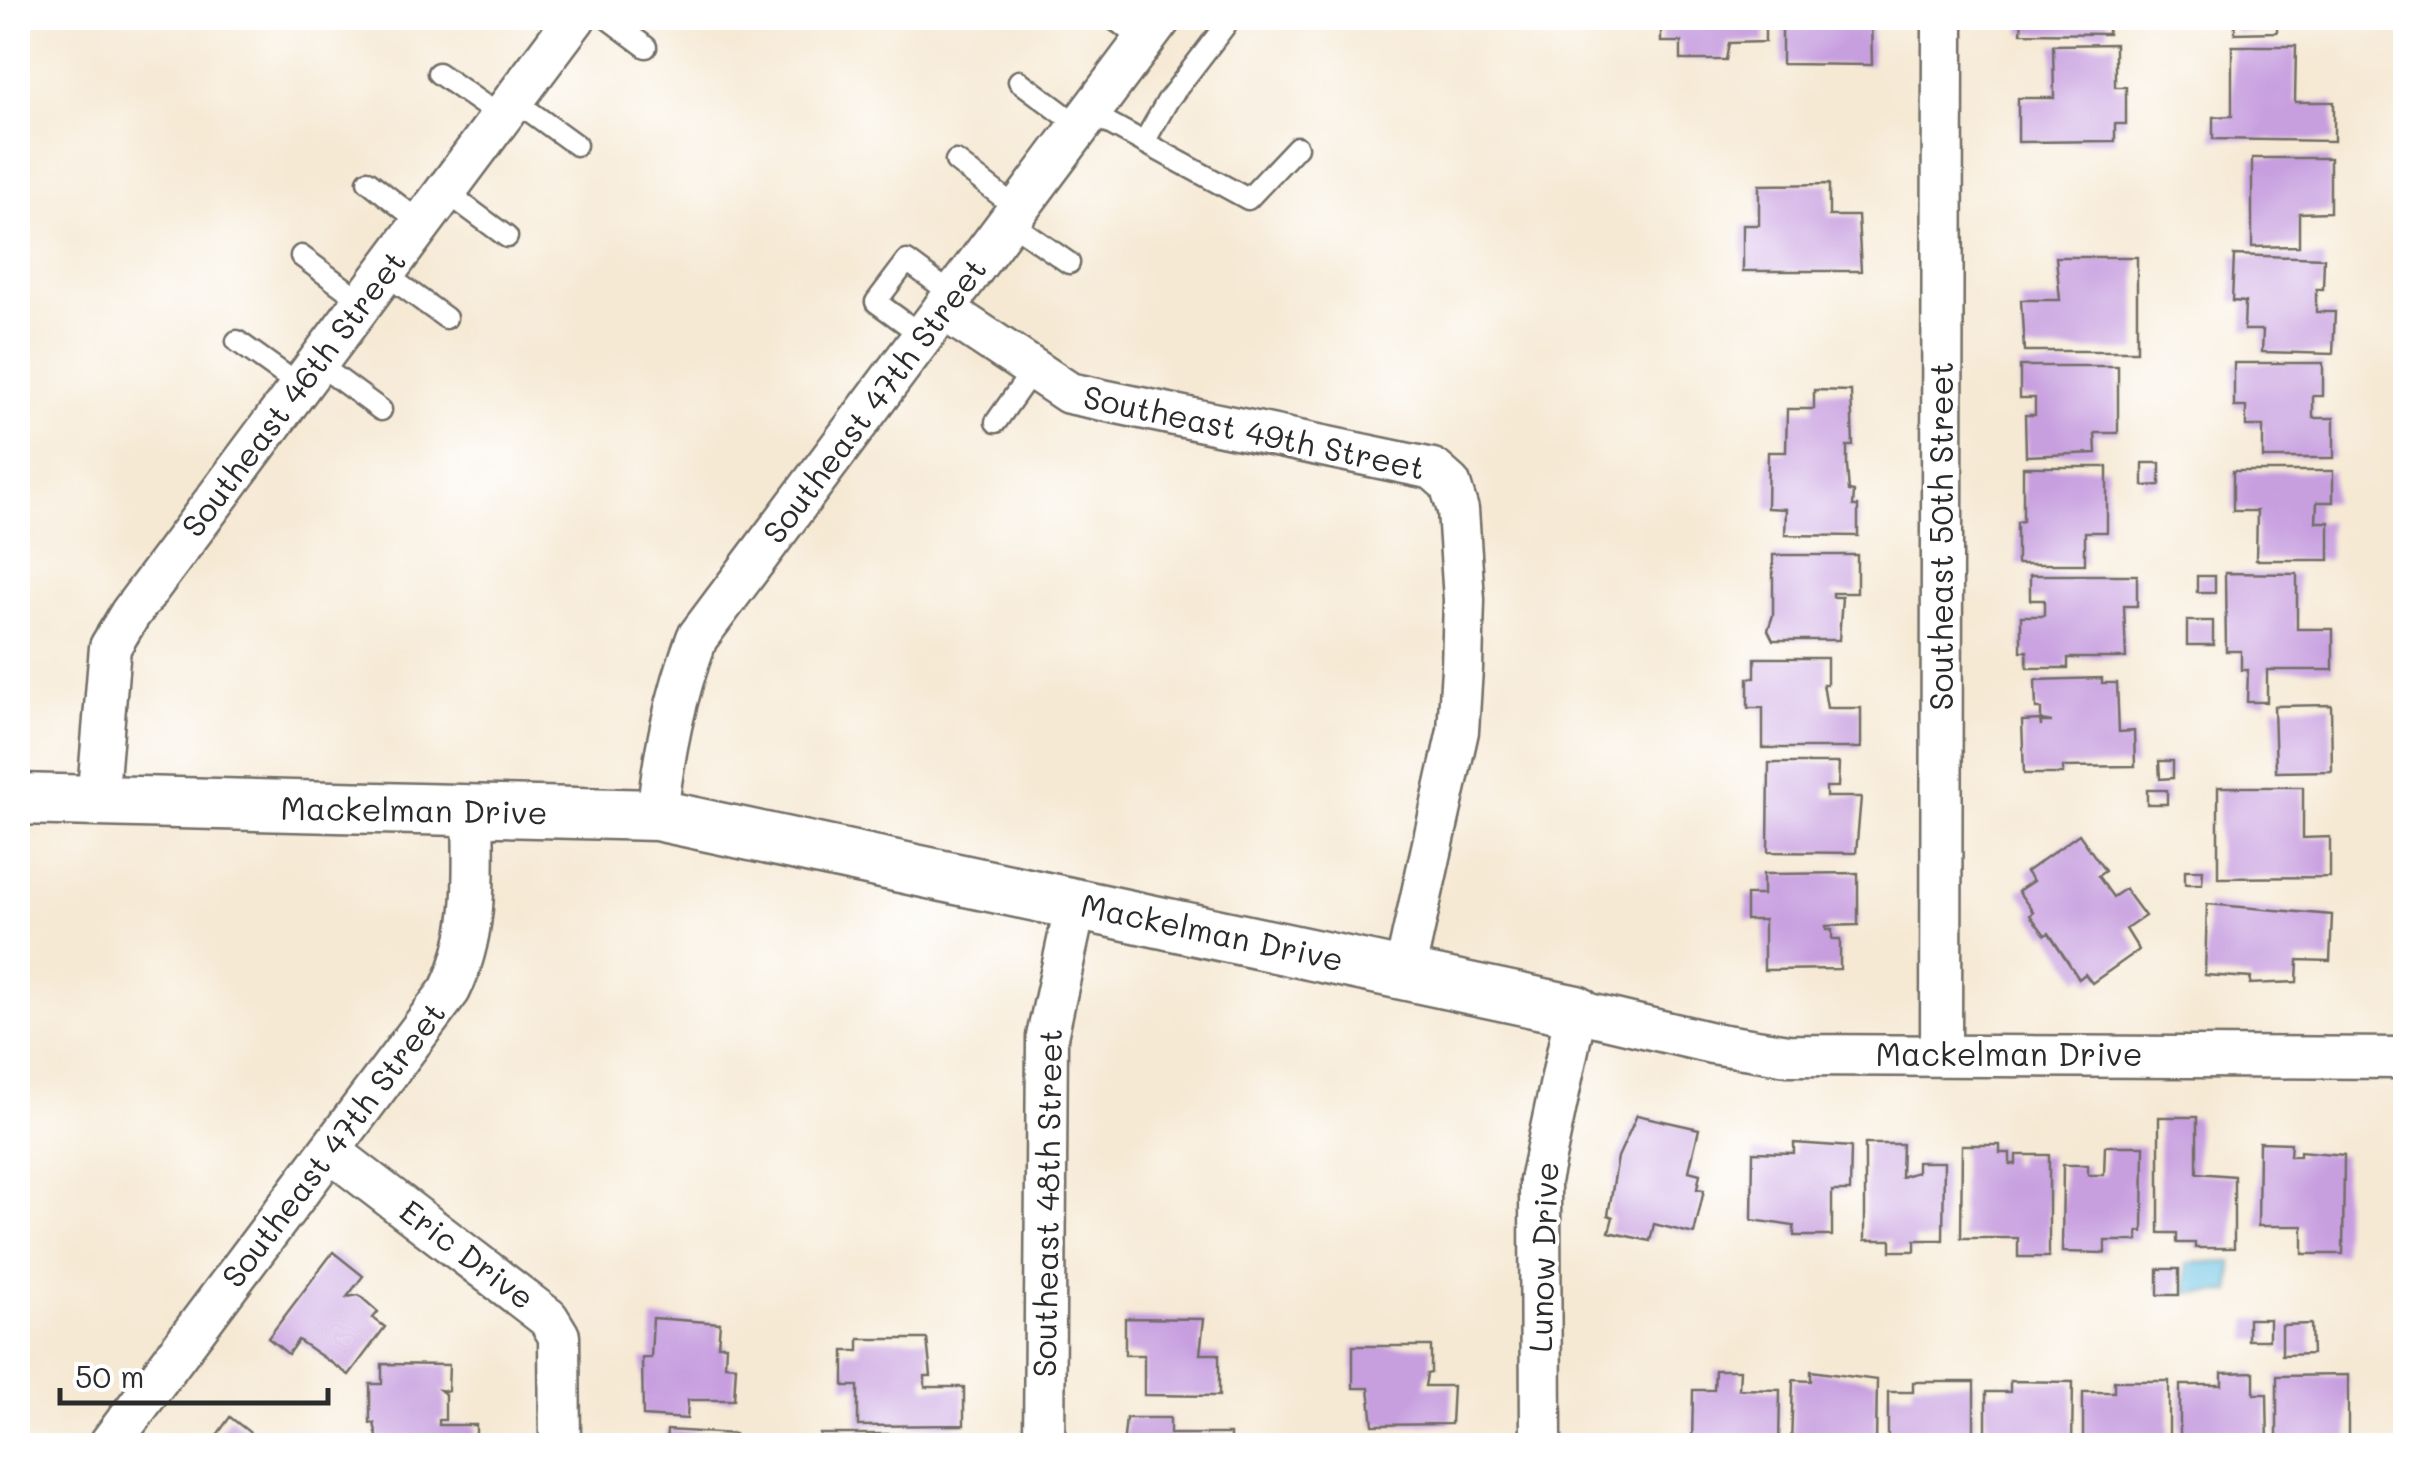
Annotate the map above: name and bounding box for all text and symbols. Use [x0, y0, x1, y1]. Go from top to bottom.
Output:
street label: Southeast 46th Street [171, 241, 414, 545]
street label: Southeast 47th Street [752, 249, 995, 551]
street label: Southeast 50th Street [1919, 362, 1961, 710]
street label: Southeast 49th Street [1080, 374, 1429, 488]
street label: Mackelman Drive [280, 786, 548, 832]
street label: Mackelman Drive [1077, 883, 1347, 979]
street label: Southeast 47th Street [211, 993, 454, 1295]
street label: Southeast 48th Street [1022, 1028, 1070, 1378]
street label: Mackelman Drive [1875, 1032, 2143, 1074]
street label: Lunow Drive [1518, 1161, 1566, 1353]
street label: Eric Drive [393, 1189, 544, 1318]
scale bar [60, 1343, 328, 1405]
text: 50 m [75, 1356, 145, 1396]

